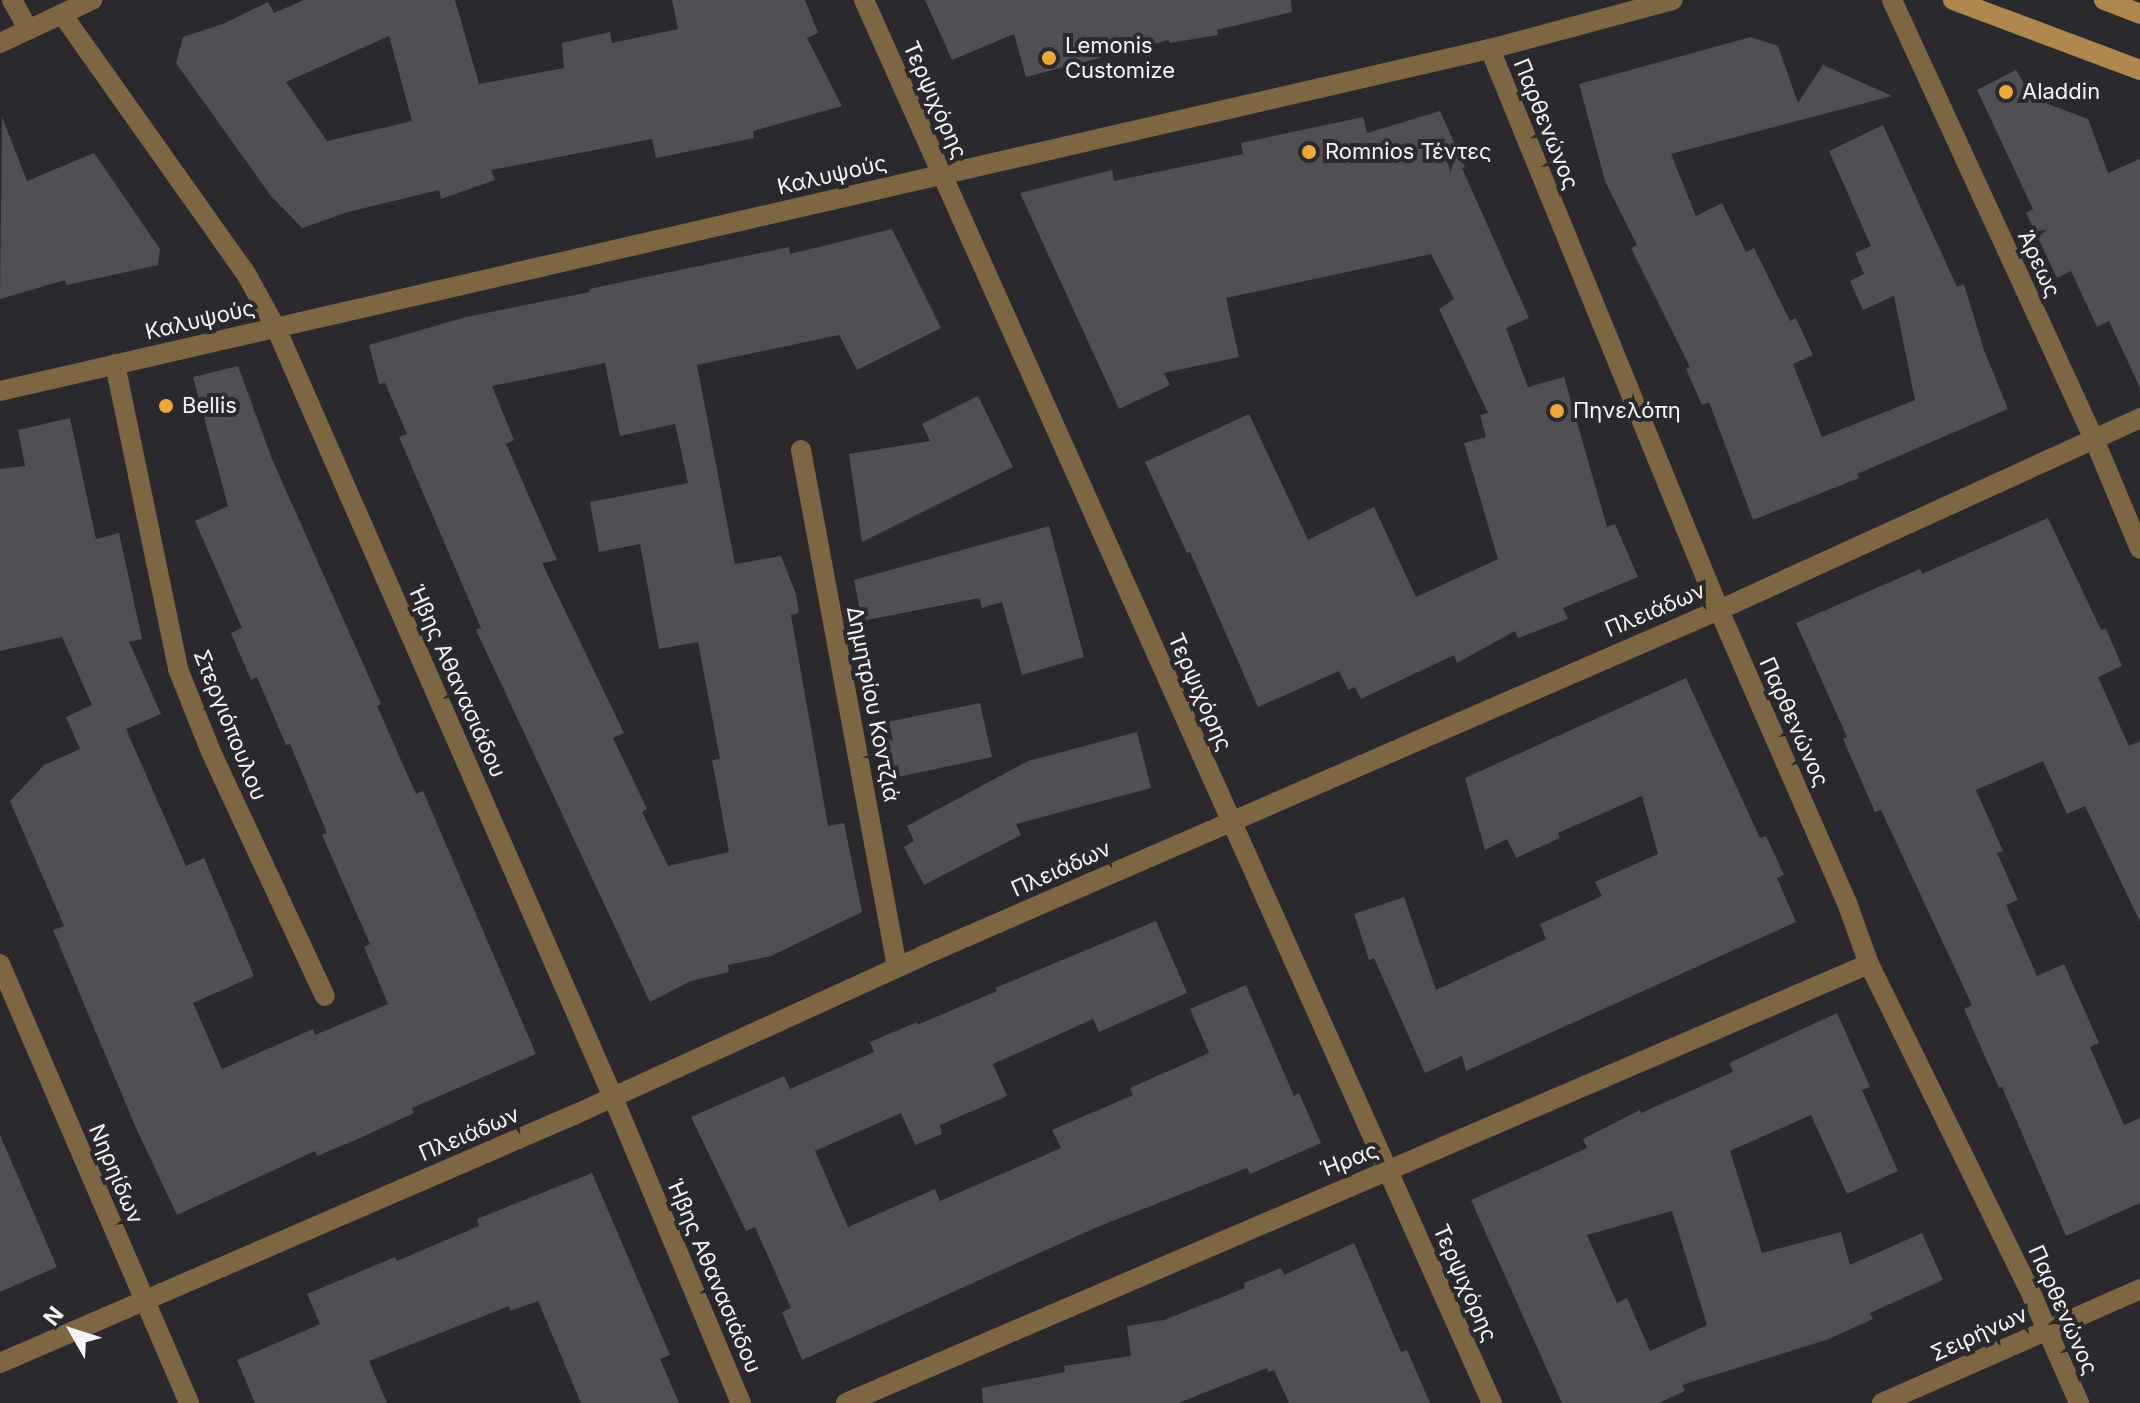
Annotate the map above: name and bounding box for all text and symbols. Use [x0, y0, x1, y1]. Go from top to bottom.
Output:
place label: Lemonis Customize [1065, 32, 1175, 84]
street label: Τερψιχόρης [897, 37, 973, 163]
marker: Lemonis Customize [1040, 49, 1058, 67]
street label: Παρθενώνος [1508, 55, 1584, 193]
place label: Aladdin [2022, 79, 2100, 105]
marker: Aladdin [1997, 83, 2015, 101]
place label: Romnios Τέντες [1325, 139, 1492, 165]
marker: Romnios Τέντες [1300, 143, 1318, 161]
street label: Καλυψούς [775, 150, 889, 200]
street label: Άρεως [2012, 226, 2066, 302]
street label: Καλυψούς [143, 295, 257, 345]
place label: Bellis [182, 393, 237, 419]
marker: Bellis [157, 397, 175, 415]
place label: Πηνελόπη [1573, 398, 1681, 424]
marker: Πηνελόπη [1548, 402, 1566, 420]
street label: Πλειάδων [1601, 577, 1709, 643]
street label: Ήβης Αθανασιάδου [403, 581, 511, 781]
street label: Δημητρίου Κοντζιά [841, 604, 905, 804]
street label: Τερψιχόρης [1162, 629, 1238, 755]
street label: Στεργιόπουλου [188, 646, 272, 804]
street label: Παρθενώνος [1754, 653, 1834, 791]
street label: Πλειάδων [1007, 835, 1115, 903]
street label: Πλειάδων [415, 1101, 523, 1167]
street label: Νηρηίδων [83, 1120, 149, 1228]
street label: Ήρας [1316, 1137, 1382, 1183]
street label: Ήβης Αθανασιάδου [661, 1175, 767, 1377]
street label: Τερψιχόρης [1427, 1220, 1503, 1346]
street label: Παρθενώνος [2023, 1241, 2103, 1379]
north arrow [32, 1291, 112, 1371]
text: N [38, 1301, 69, 1331]
street label: Σειρήνων [1927, 1301, 2031, 1367]

